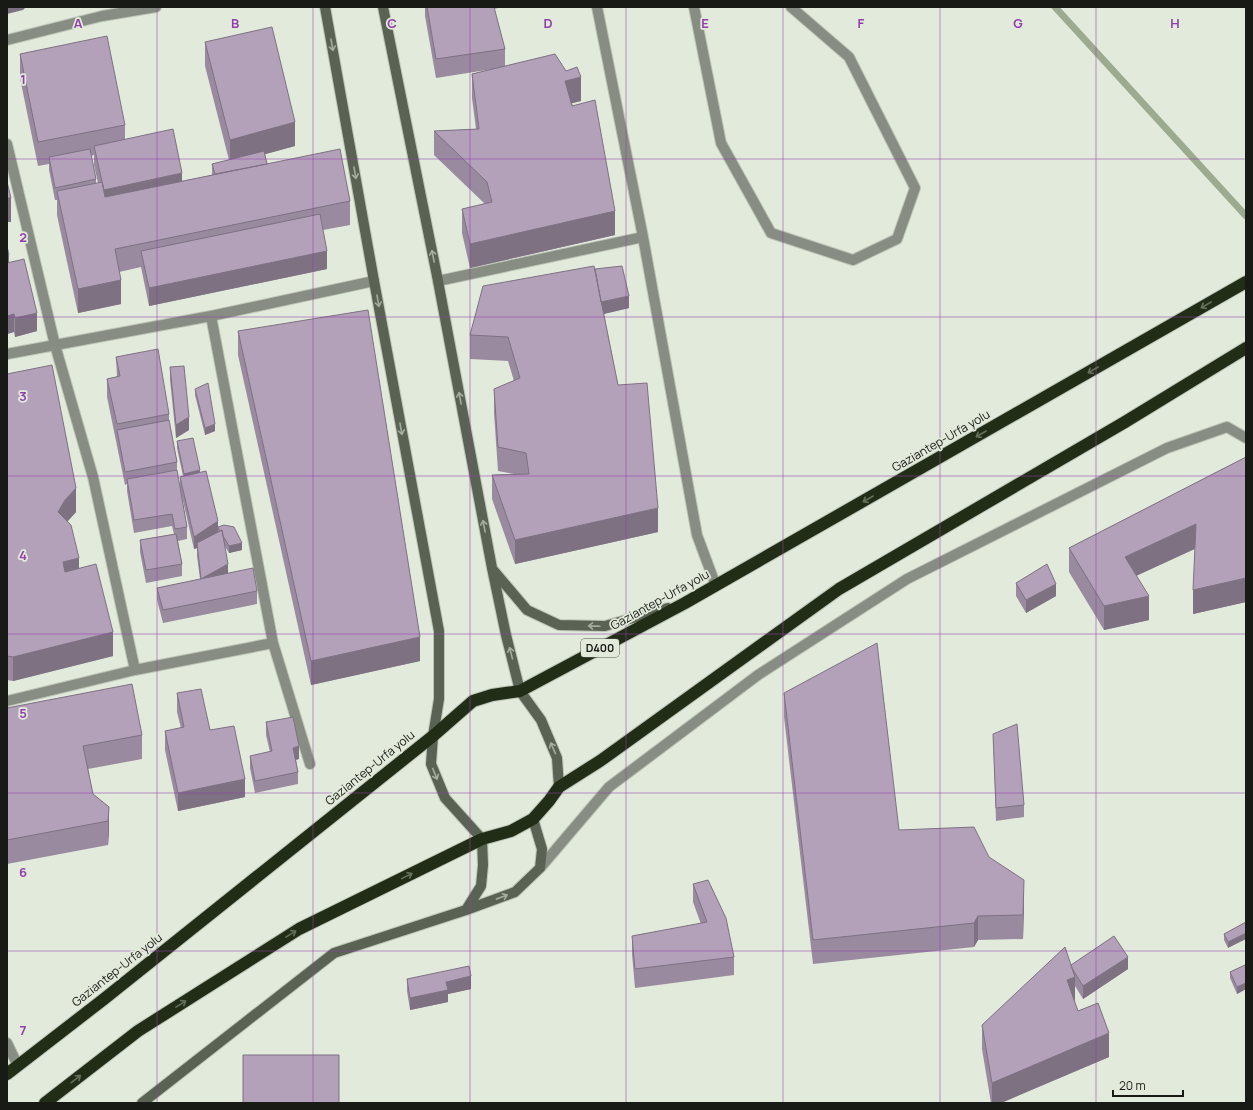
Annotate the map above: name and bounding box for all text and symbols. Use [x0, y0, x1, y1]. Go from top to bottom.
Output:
text: A [74, 14, 83, 32]
text: B [231, 14, 239, 32]
text: C [387, 14, 397, 32]
text: D [543, 14, 553, 32]
text: E [701, 14, 709, 32]
text: F [858, 14, 865, 32]
text: G [1013, 14, 1023, 32]
text: H [1170, 14, 1180, 32]
one-way arrow [328, 39, 336, 52]
text: 1 [20, 70, 26, 88]
one-way arrow [351, 166, 359, 179]
text: 2 [19, 228, 27, 246]
one-way arrow [429, 250, 437, 263]
one-way arrow [374, 294, 382, 307]
one-way arrow [1200, 302, 1212, 310]
one-way arrow [1088, 366, 1100, 374]
text: 3 [19, 387, 27, 405]
one-way arrow [456, 392, 464, 405]
street label: Gaziantep-Urfa yolu [889, 406, 993, 476]
one-way arrow [398, 422, 406, 435]
one-way arrow [975, 431, 987, 439]
one-way arrow [862, 495, 874, 503]
one-way arrow [480, 520, 488, 533]
text: 4 [19, 546, 27, 564]
street label: Gaziantep-Urfa yolu [607, 565, 712, 634]
one-way arrow [587, 622, 600, 630]
road number: D400 [581, 639, 619, 657]
one-way arrow [506, 647, 514, 660]
text: 5 [19, 704, 27, 722]
street label: Gaziantep-Urfa yolu [321, 726, 418, 809]
one-way arrow [549, 743, 556, 755]
one-way arrow [431, 767, 439, 779]
text: 6 [19, 863, 27, 881]
one-way arrow [401, 872, 413, 879]
one-way arrow [496, 892, 508, 900]
street label: Gaziantep-Urfa yolu [68, 929, 166, 1010]
one-way arrow [285, 930, 297, 938]
one-way arrow [175, 1000, 186, 1008]
text: 7 [20, 1021, 27, 1039]
scale bar [1113, 1072, 1183, 1098]
one-way arrow [70, 1075, 81, 1083]
text: 20 m [1119, 1077, 1146, 1094]

